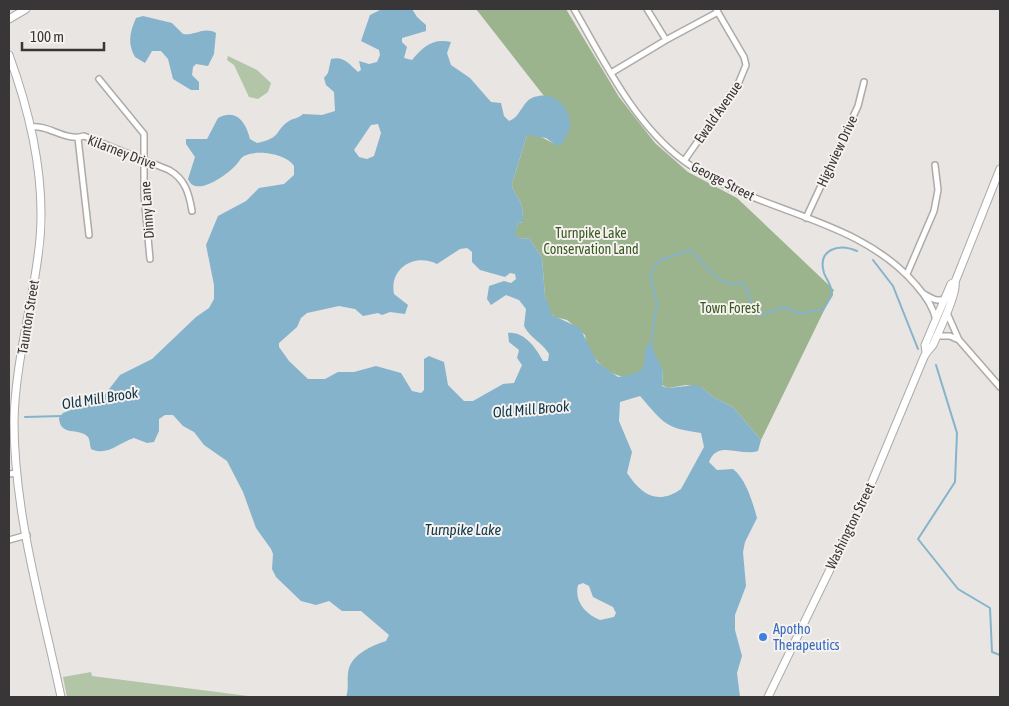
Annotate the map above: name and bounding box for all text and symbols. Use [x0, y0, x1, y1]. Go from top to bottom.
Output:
scale bar [22, 20, 105, 52]
text: 100 m [30, 28, 64, 45]
street label: Ewald Avenue [691, 78, 745, 146]
street label: Highview Drive [814, 113, 860, 189]
street label: Kilarney Drive [85, 132, 159, 172]
street label: George Street [689, 158, 757, 204]
street label: Dinny Lane [137, 181, 157, 239]
park label: Turnpike Lake Conservation Land [543, 225, 639, 257]
street label: Taunton Street [14, 279, 42, 355]
park label: Town Forest [700, 300, 760, 316]
water label: Old Mill Brook [61, 384, 140, 412]
water label: Old Mill Brook [492, 397, 570, 421]
street label: Washington Street [822, 480, 878, 572]
water label: Turnpike Lake [425, 521, 501, 538]
place label: Apotho Therapeutics [773, 621, 840, 653]
marker: Apotho Therapeutics [757, 631, 769, 643]

